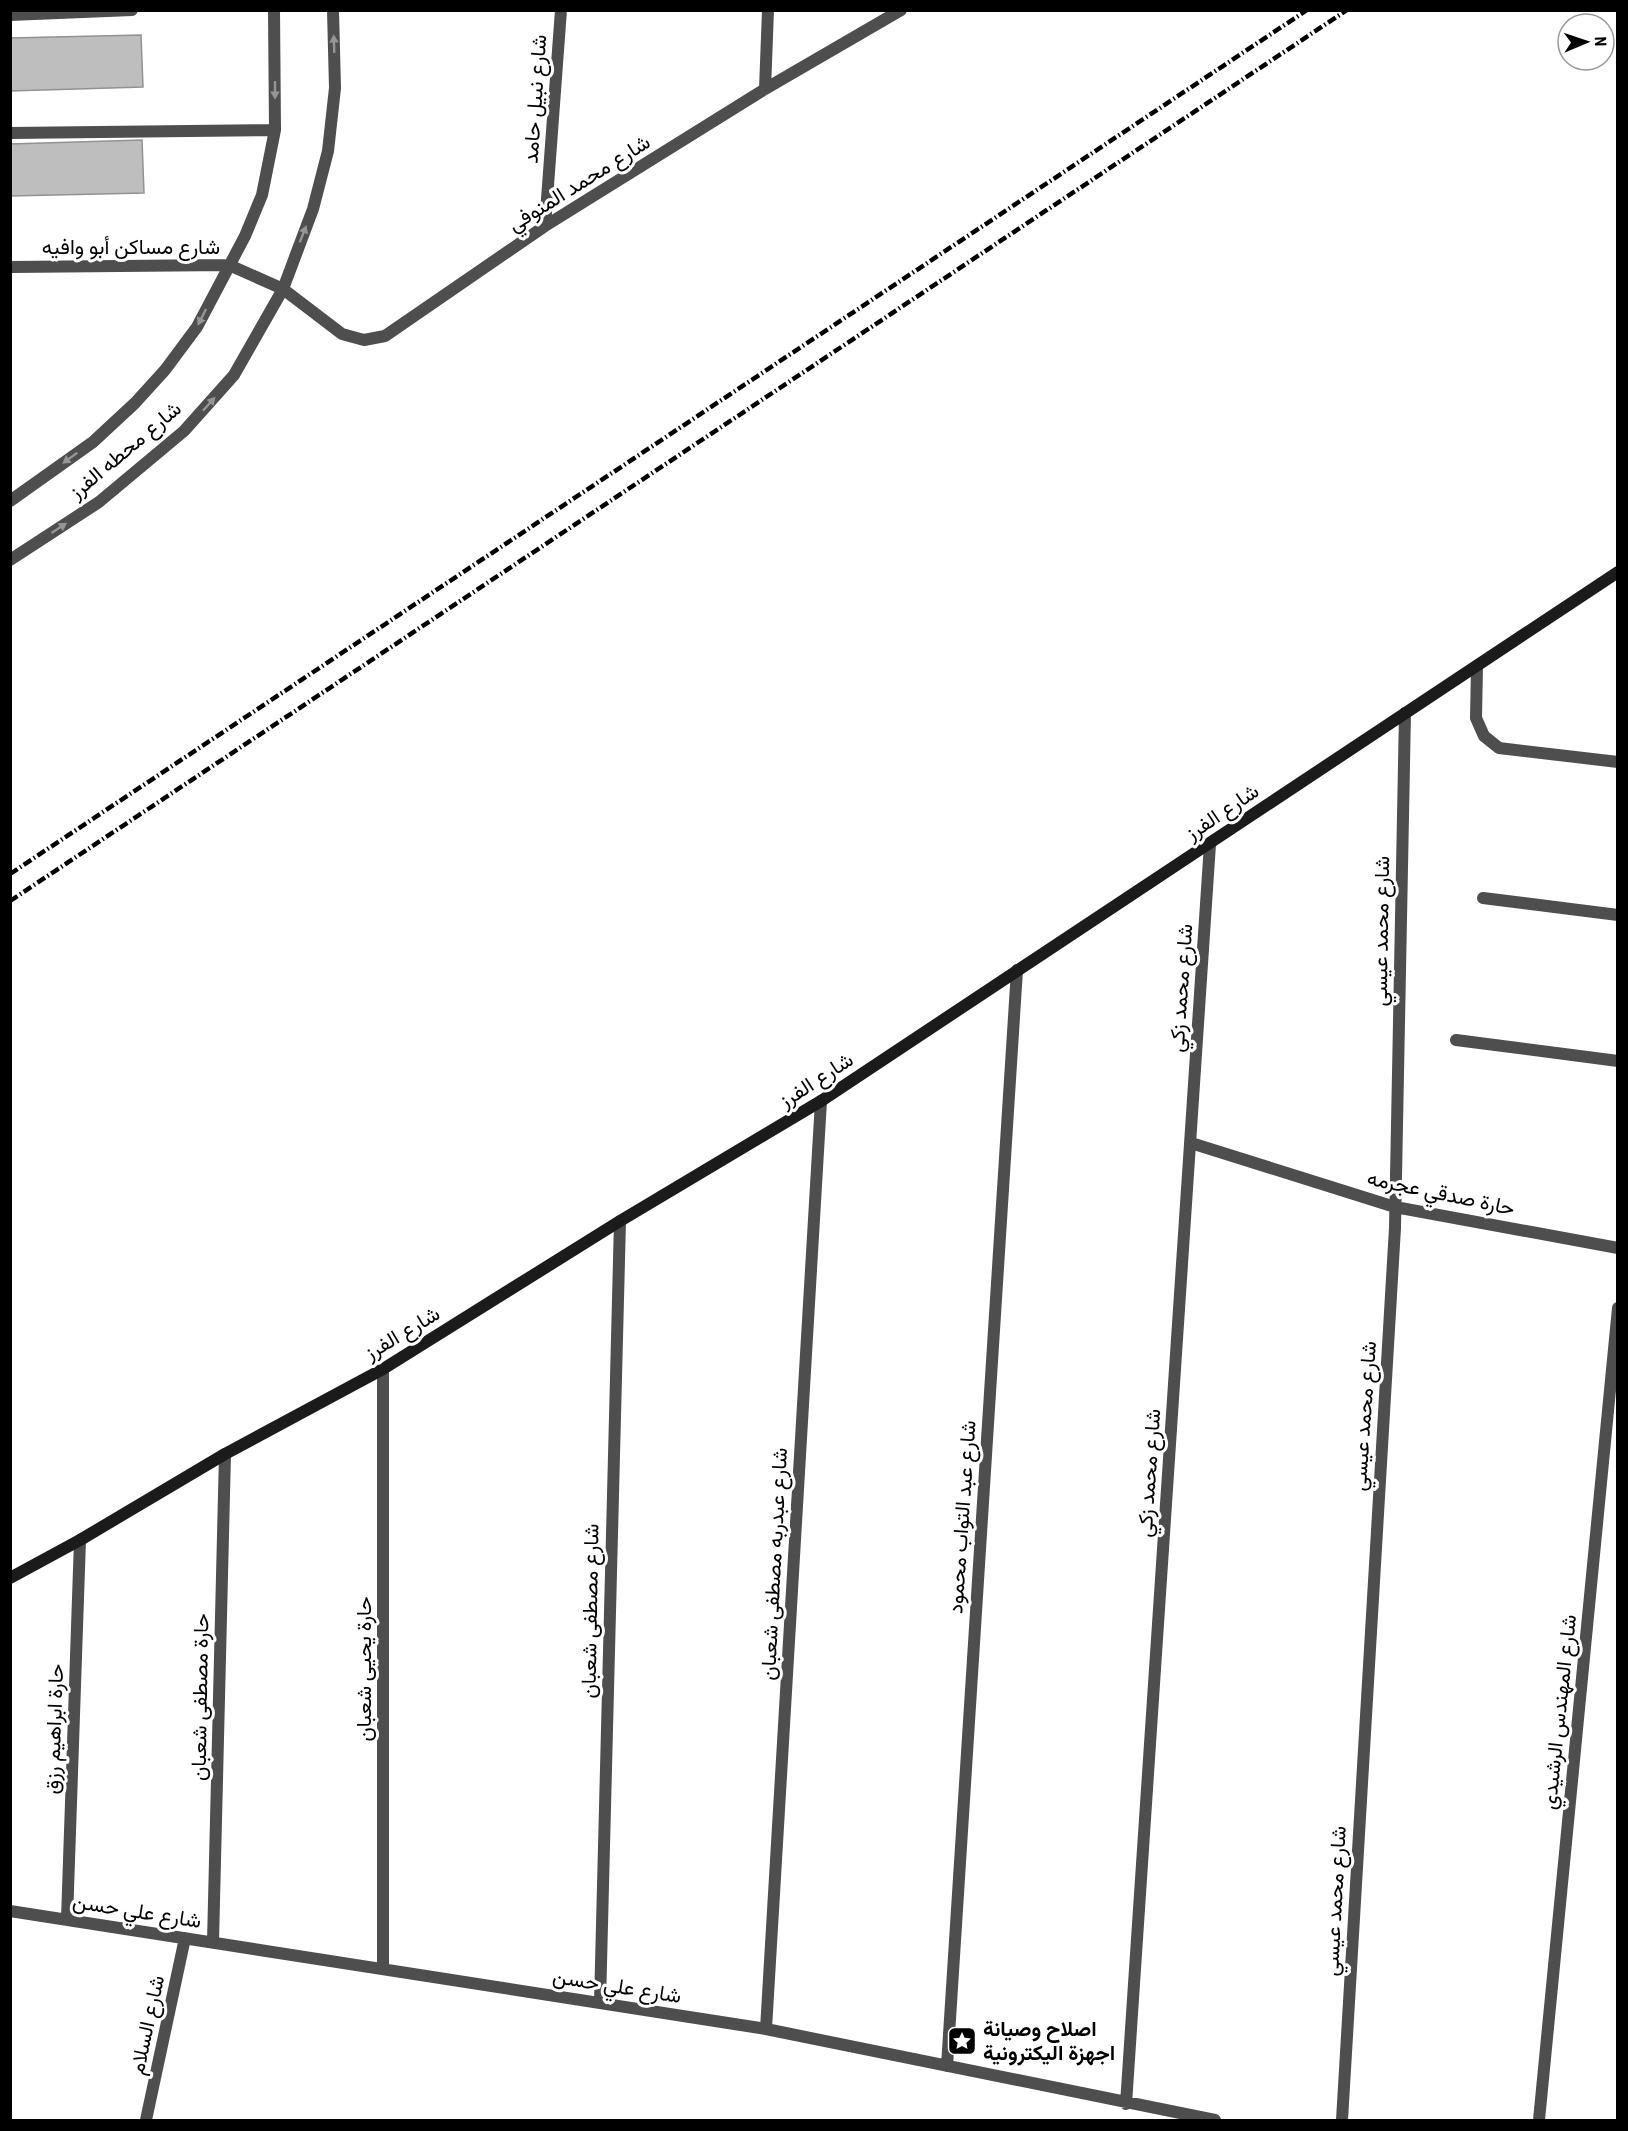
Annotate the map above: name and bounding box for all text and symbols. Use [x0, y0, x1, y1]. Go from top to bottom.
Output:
north arrow [1556, 12, 1616, 72]
one-way arrow [329, 34, 339, 53]
street label: شارع نبيل حامد [519, 34, 553, 165]
text: N [1591, 36, 1610, 47]
one-way arrow [270, 80, 280, 99]
street label: شارع محمد المنوفي [503, 130, 657, 241]
one-way arrow [299, 225, 309, 243]
street label: شارع مساكن أبو وافيه [42, 235, 220, 261]
one-way arrow [197, 309, 207, 326]
street label: شارع محطه الفرز [63, 396, 187, 506]
one-way arrow [202, 396, 216, 411]
one-way arrow [62, 452, 77, 464]
one-way arrow [51, 522, 67, 534]
street label: شارع الفرز [1180, 779, 1264, 847]
street label: شارع محمد عيسي [1368, 856, 1399, 1007]
street label: شارع محمد زكي [1165, 923, 1202, 1053]
street label: شارع الفرز [774, 1047, 859, 1115]
street label: حارة صدقي عجرمه [1364, 1166, 1517, 1225]
street label: شارع الفرز [359, 1301, 445, 1367]
street label: شارع محمد عيسي [1347, 1340, 1386, 1492]
street label: شارع محمد زكي [1133, 1408, 1170, 1538]
street label: شارع عبد التواب محمود [943, 1419, 983, 1615]
street label: شارع عبدربه مصطفى شعبان [756, 1447, 794, 1681]
street label: شارع مصطفى شعبان [576, 1523, 606, 1699]
street label: حارة يحيى شعبان [352, 1596, 377, 1742]
street label: حارة مصطفى شعبان [187, 1613, 214, 1781]
street label: شارع المهندس الرشيدي [1537, 1613, 1586, 1811]
street label: حارة ابراهيم رزق [40, 1663, 70, 1795]
street label: شارع محمد عيسي [1319, 1825, 1356, 1977]
street label: شارع علي حسن [70, 1889, 203, 1938]
street label: شارع علي حسن [550, 1964, 683, 2013]
street label: شارع السلام [125, 1973, 171, 2077]
place label: اصلاح وصيانة اجهزة اليكترونية [983, 2017, 1115, 2066]
place icon: اصلاح وصيانة اجهزة اليكترونية [946, 2025, 978, 2057]

